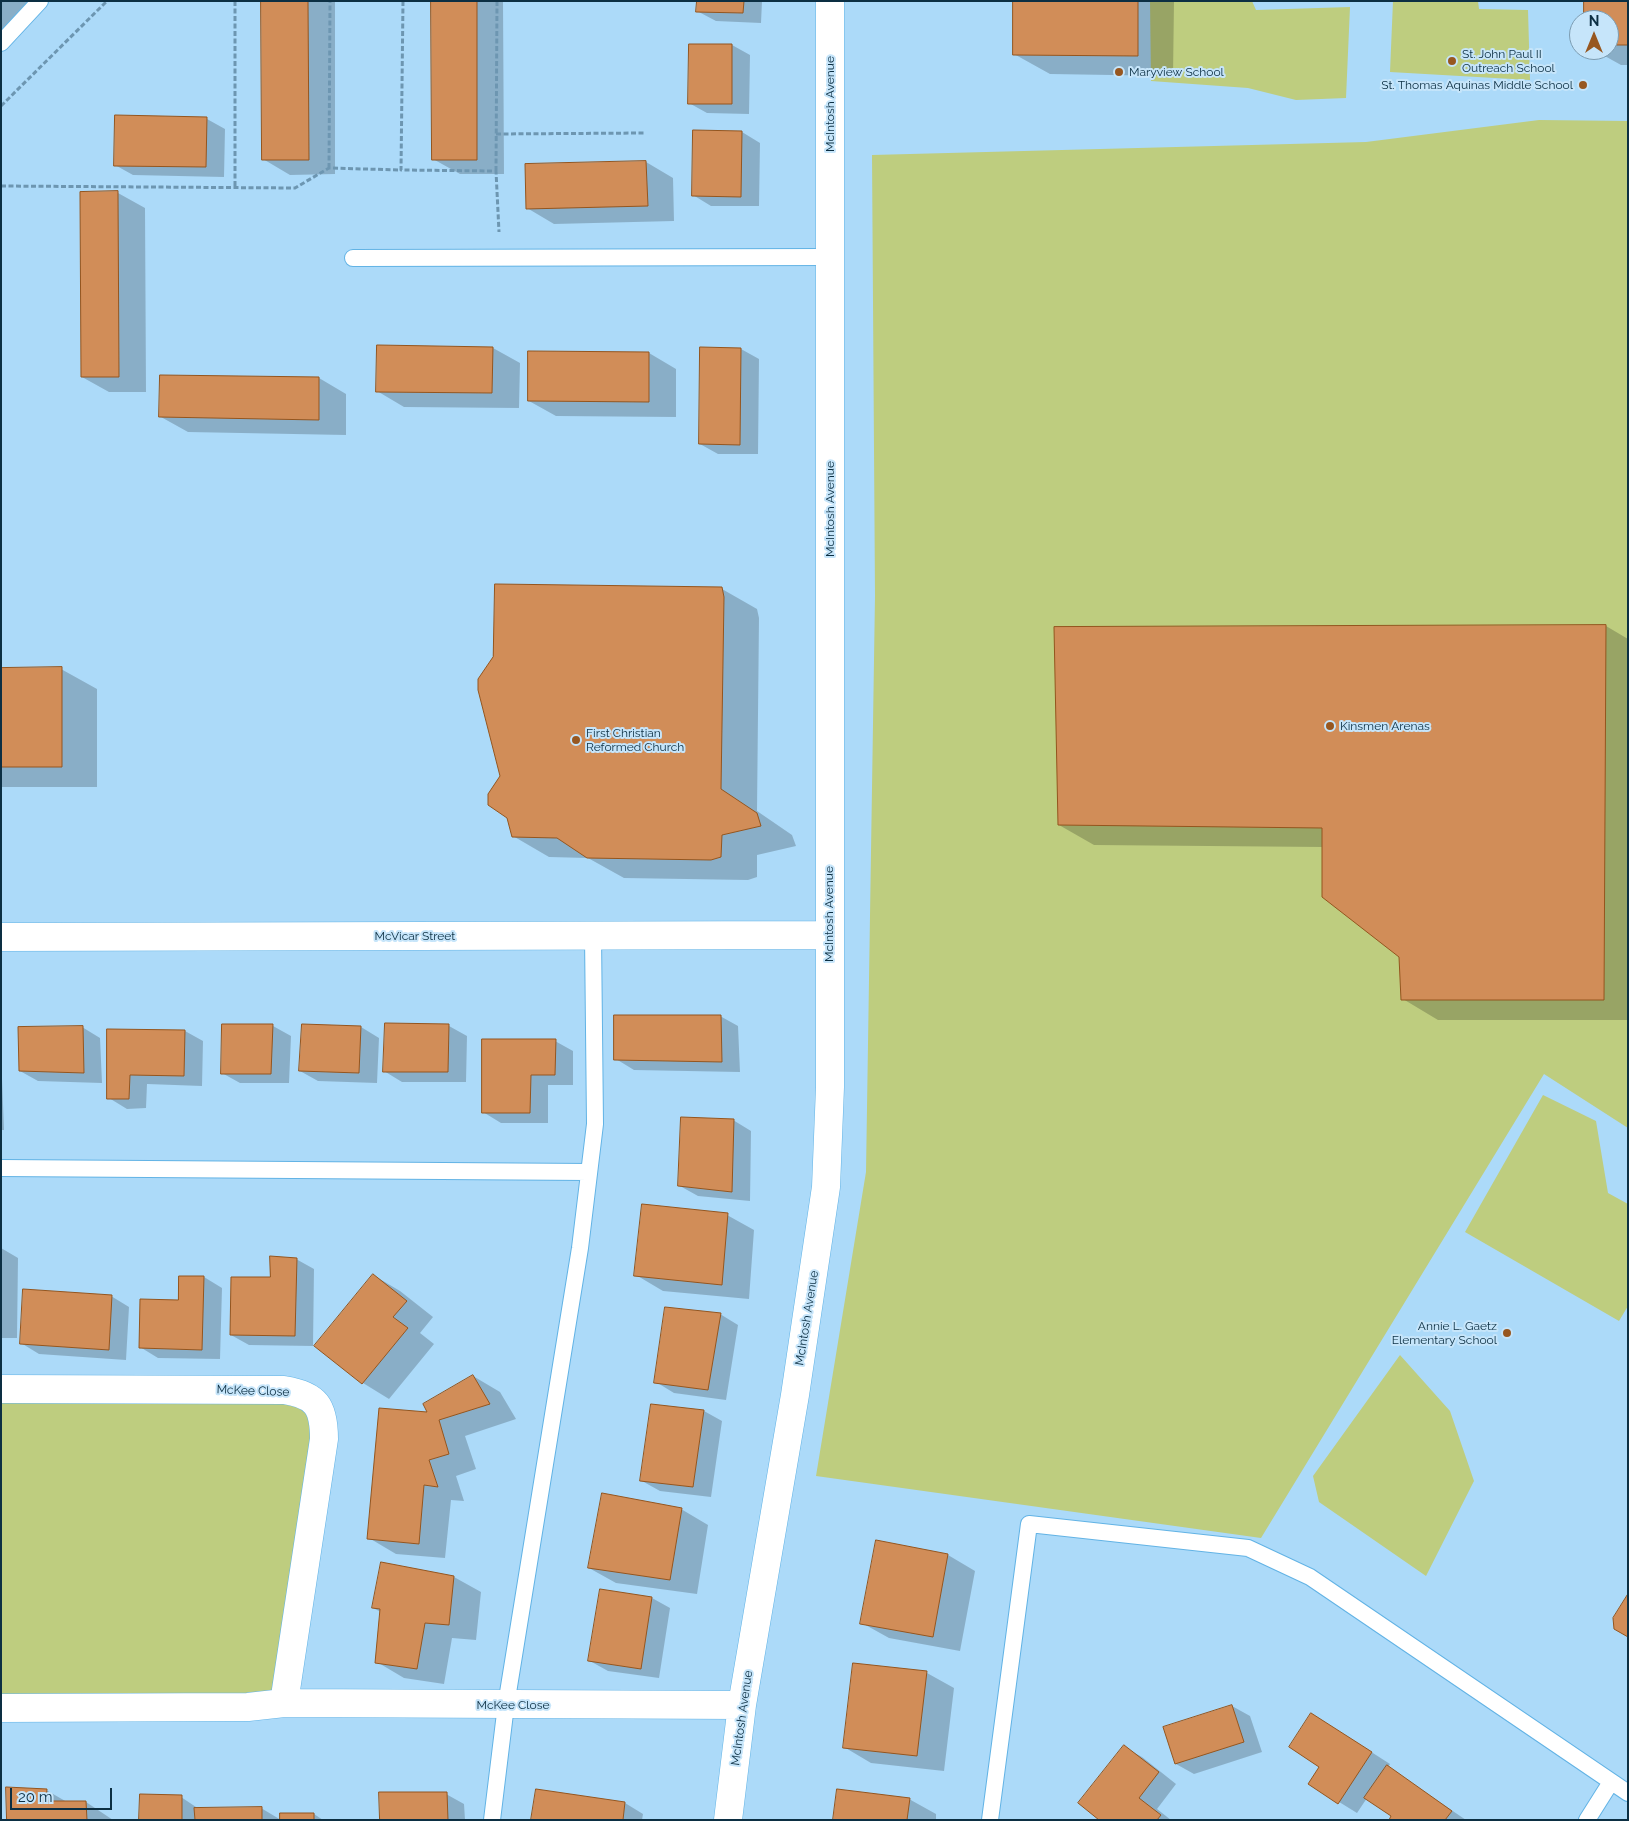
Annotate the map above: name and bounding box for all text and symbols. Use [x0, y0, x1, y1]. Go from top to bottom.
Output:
north arrow [1569, 10, 1619, 60]
text: N [1589, 13, 1599, 29]
place label: St. John Paul II Outreach School [1462, 47, 1555, 75]
marker: St. John Paul II Outreach School [1446, 55, 1458, 67]
street label: McIntosh Avenue [823, 56, 837, 152]
place label: Maryview School [1129, 65, 1224, 79]
marker: Maryview School [1113, 66, 1125, 78]
place label: St. Thomas Aquinas Middle School [1381, 78, 1573, 92]
marker: St. Thomas Aquinas Middle School [1577, 79, 1589, 91]
street label: McIntosh Avenue [823, 461, 837, 557]
place label: Kinsmen Arenas [1340, 719, 1430, 733]
marker: Kinsmen Arenas [1324, 720, 1336, 732]
place label: First Christian Reformed Church [586, 726, 684, 754]
marker: First Christian Reformed Church [570, 734, 582, 746]
street label: McIntosh Avenue [822, 866, 836, 962]
street label: McVicar Street [375, 929, 455, 943]
street label: McIntosh Avenue [792, 1269, 822, 1367]
place label: Annie L. Gaetz Elementary School [1392, 1319, 1497, 1347]
marker: Annie L. Gaetz Elementary School [1501, 1327, 1513, 1339]
street label: McKee Close [216, 1383, 290, 1399]
street label: McIntosh Avenue [728, 1669, 756, 1767]
street label: McKee Close [477, 1698, 549, 1712]
scale bar [12, 1778, 115, 1810]
text: 20 m [18, 1788, 53, 1806]

